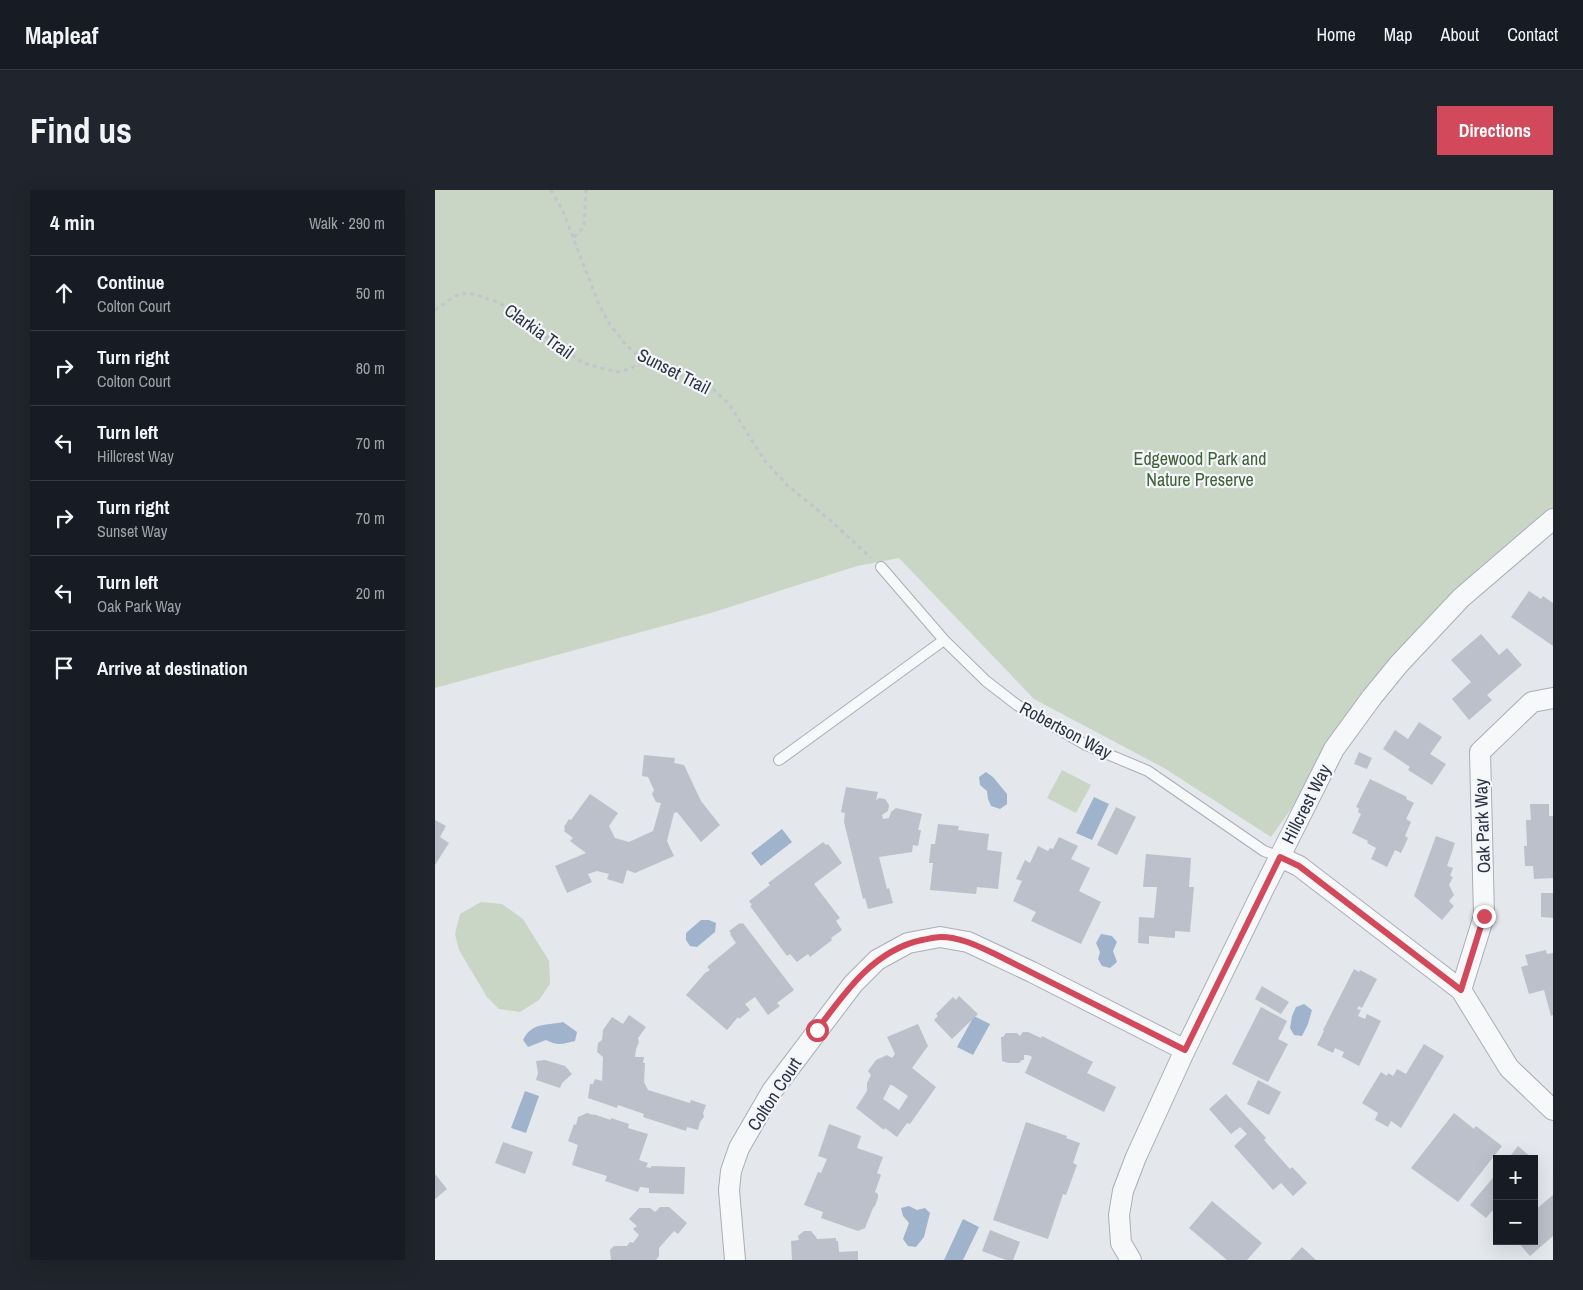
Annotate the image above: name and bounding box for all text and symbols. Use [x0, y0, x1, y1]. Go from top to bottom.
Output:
text: Mapleaf [25, 19, 98, 51]
text: Home [1316, 22, 1356, 47]
text: Map [1384, 22, 1413, 47]
text: About [1441, 22, 1479, 47]
text: Contact [1507, 22, 1558, 47]
button: Directions [1437, 106, 1553, 155]
text: Find us [30, 107, 132, 154]
text: 4 min [50, 208, 95, 237]
text: Walk · 290 m [309, 212, 385, 234]
text: Continue [97, 269, 165, 295]
icon: ahead [50, 279, 78, 307]
text: 50 m [356, 282, 385, 304]
text: Colton Court [97, 295, 171, 317]
street label: Clarkia Trail [499, 297, 579, 365]
street label: Sunset Trail [633, 342, 715, 400]
text: Turn right [97, 344, 169, 370]
icon: right [50, 354, 78, 382]
text: 80 m [356, 357, 385, 379]
text: Colton Court [97, 370, 171, 392]
text: Turn left [97, 419, 158, 445]
icon: left [50, 429, 78, 457]
text: 70 m [356, 432, 385, 454]
text: Hillcrest Way [97, 445, 174, 467]
park label: Edgewood Park and Nature Preserve [1134, 446, 1266, 492]
text: Turn right [97, 494, 169, 520]
icon: right [50, 504, 78, 532]
text: 70 m [356, 507, 385, 529]
text: Sunset Way [97, 520, 167, 542]
text: Turn left [97, 569, 158, 595]
icon: left [50, 579, 78, 607]
text: 20 m [356, 582, 385, 604]
text: Oak Park Way [97, 595, 181, 617]
icon: arrive [50, 654, 78, 682]
text: Arrive at destination [97, 655, 248, 681]
street label: Robertson Way [1015, 695, 1117, 765]
street label: Hillcrest Way [1275, 759, 1337, 848]
street label: Oak Park Way [1468, 778, 1496, 874]
route end [1473, 905, 1496, 928]
route start [806, 1019, 829, 1042]
street label: Colton Court [741, 1052, 807, 1136]
map controls [1493, 1155, 1538, 1245]
button: + [1493, 1155, 1538, 1200]
button: − [1493, 1200, 1538, 1245]

